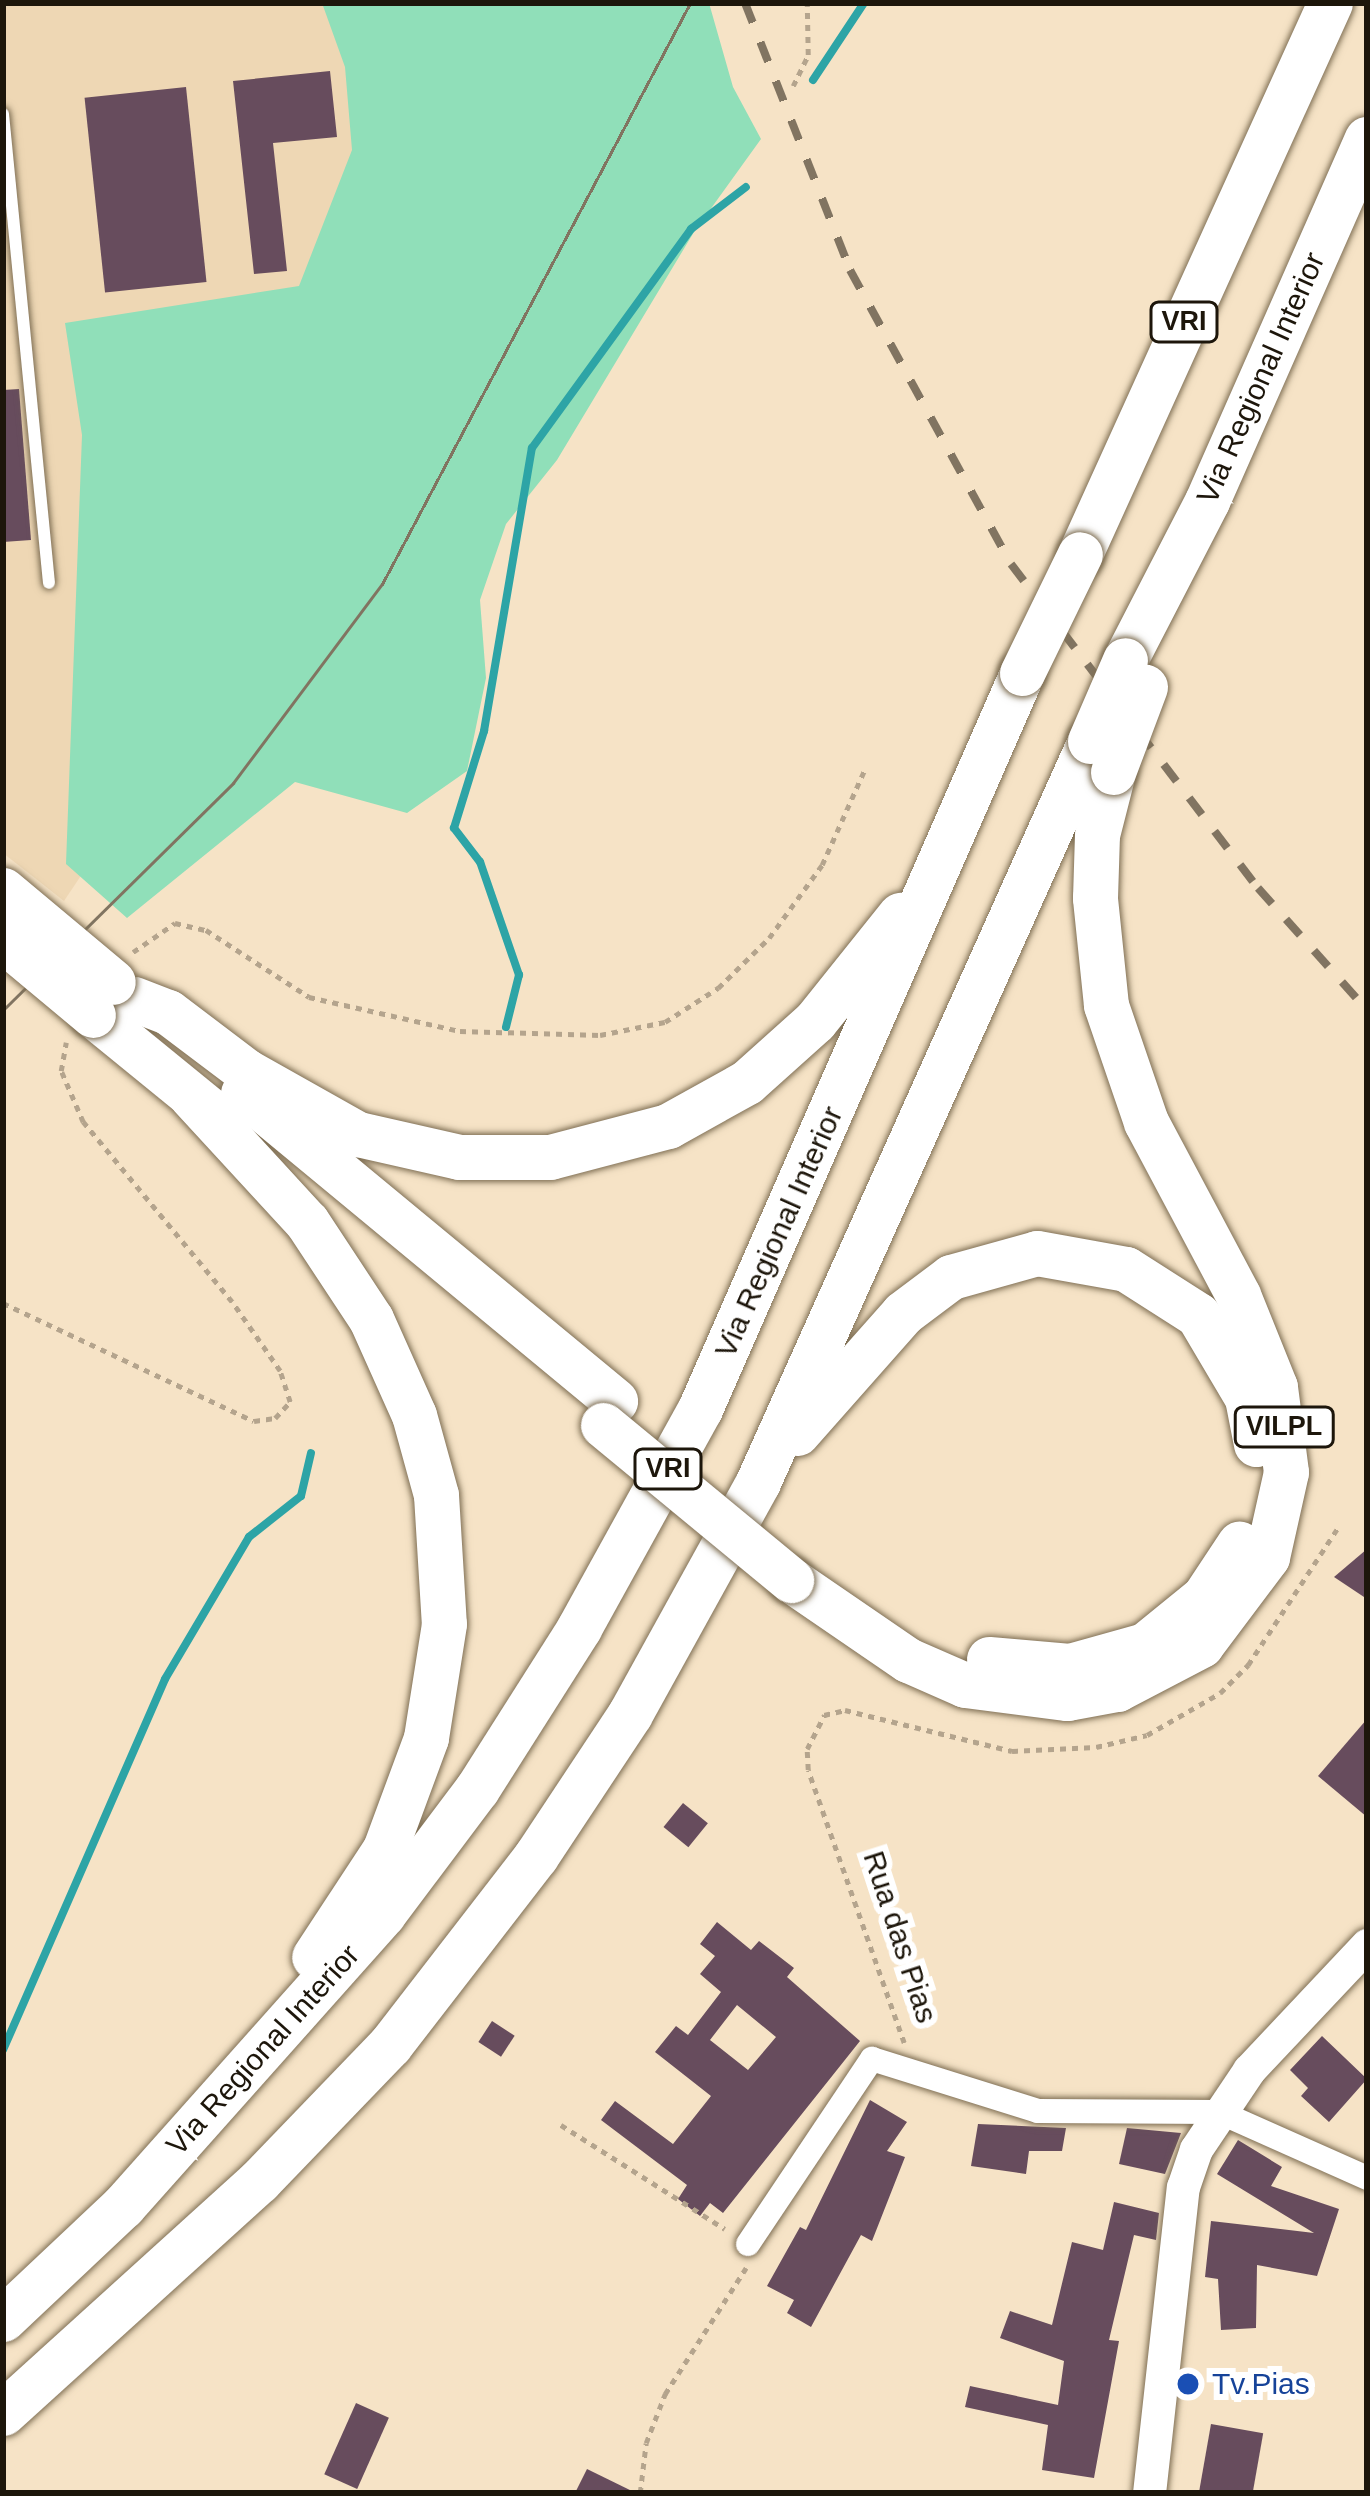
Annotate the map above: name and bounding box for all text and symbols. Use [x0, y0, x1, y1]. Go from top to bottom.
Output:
street label: Via Regional Interior [1189, 247, 1333, 509]
road number: VRI [1148, 301, 1220, 343]
street label: Via Regional Interior [707, 1101, 851, 1363]
road number: VILPL [1233, 1406, 1335, 1448]
road number: VRI [632, 1448, 704, 1490]
street label: Rua das Pias [855, 1847, 945, 2027]
street label: Via Regional Interior [159, 1937, 367, 2163]
place label: Tv.Pias [1212, 2366, 1310, 2402]
marker: Tv.Pias [1175, 2371, 1201, 2397]

